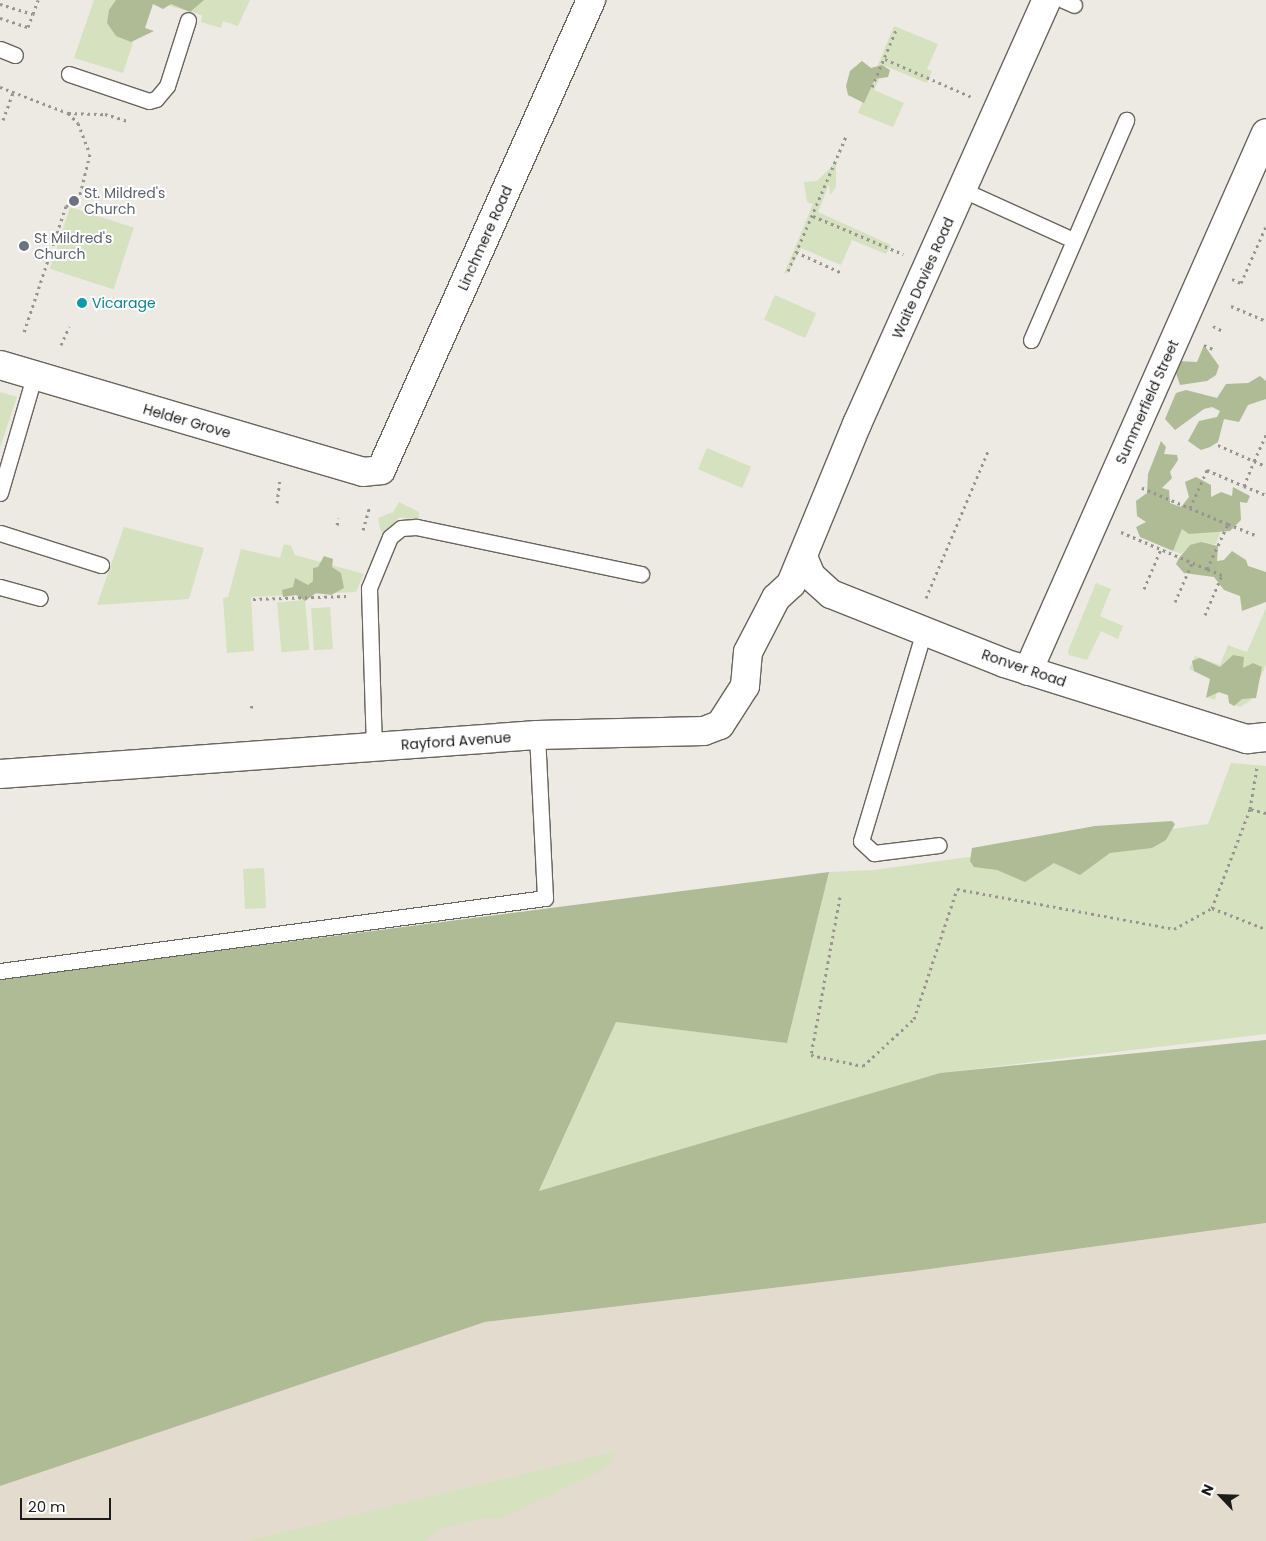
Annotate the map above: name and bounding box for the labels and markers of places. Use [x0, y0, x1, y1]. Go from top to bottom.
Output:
place label: St. Mildred's Church [84, 185, 165, 218]
marker: St. Mildred's Church [68, 195, 80, 207]
place label: St Mildred's Church [34, 230, 112, 262]
marker: St Mildred's Church [18, 240, 30, 252]
place label: Vicarage [92, 295, 156, 311]
marker: Vicarage [76, 297, 88, 309]

